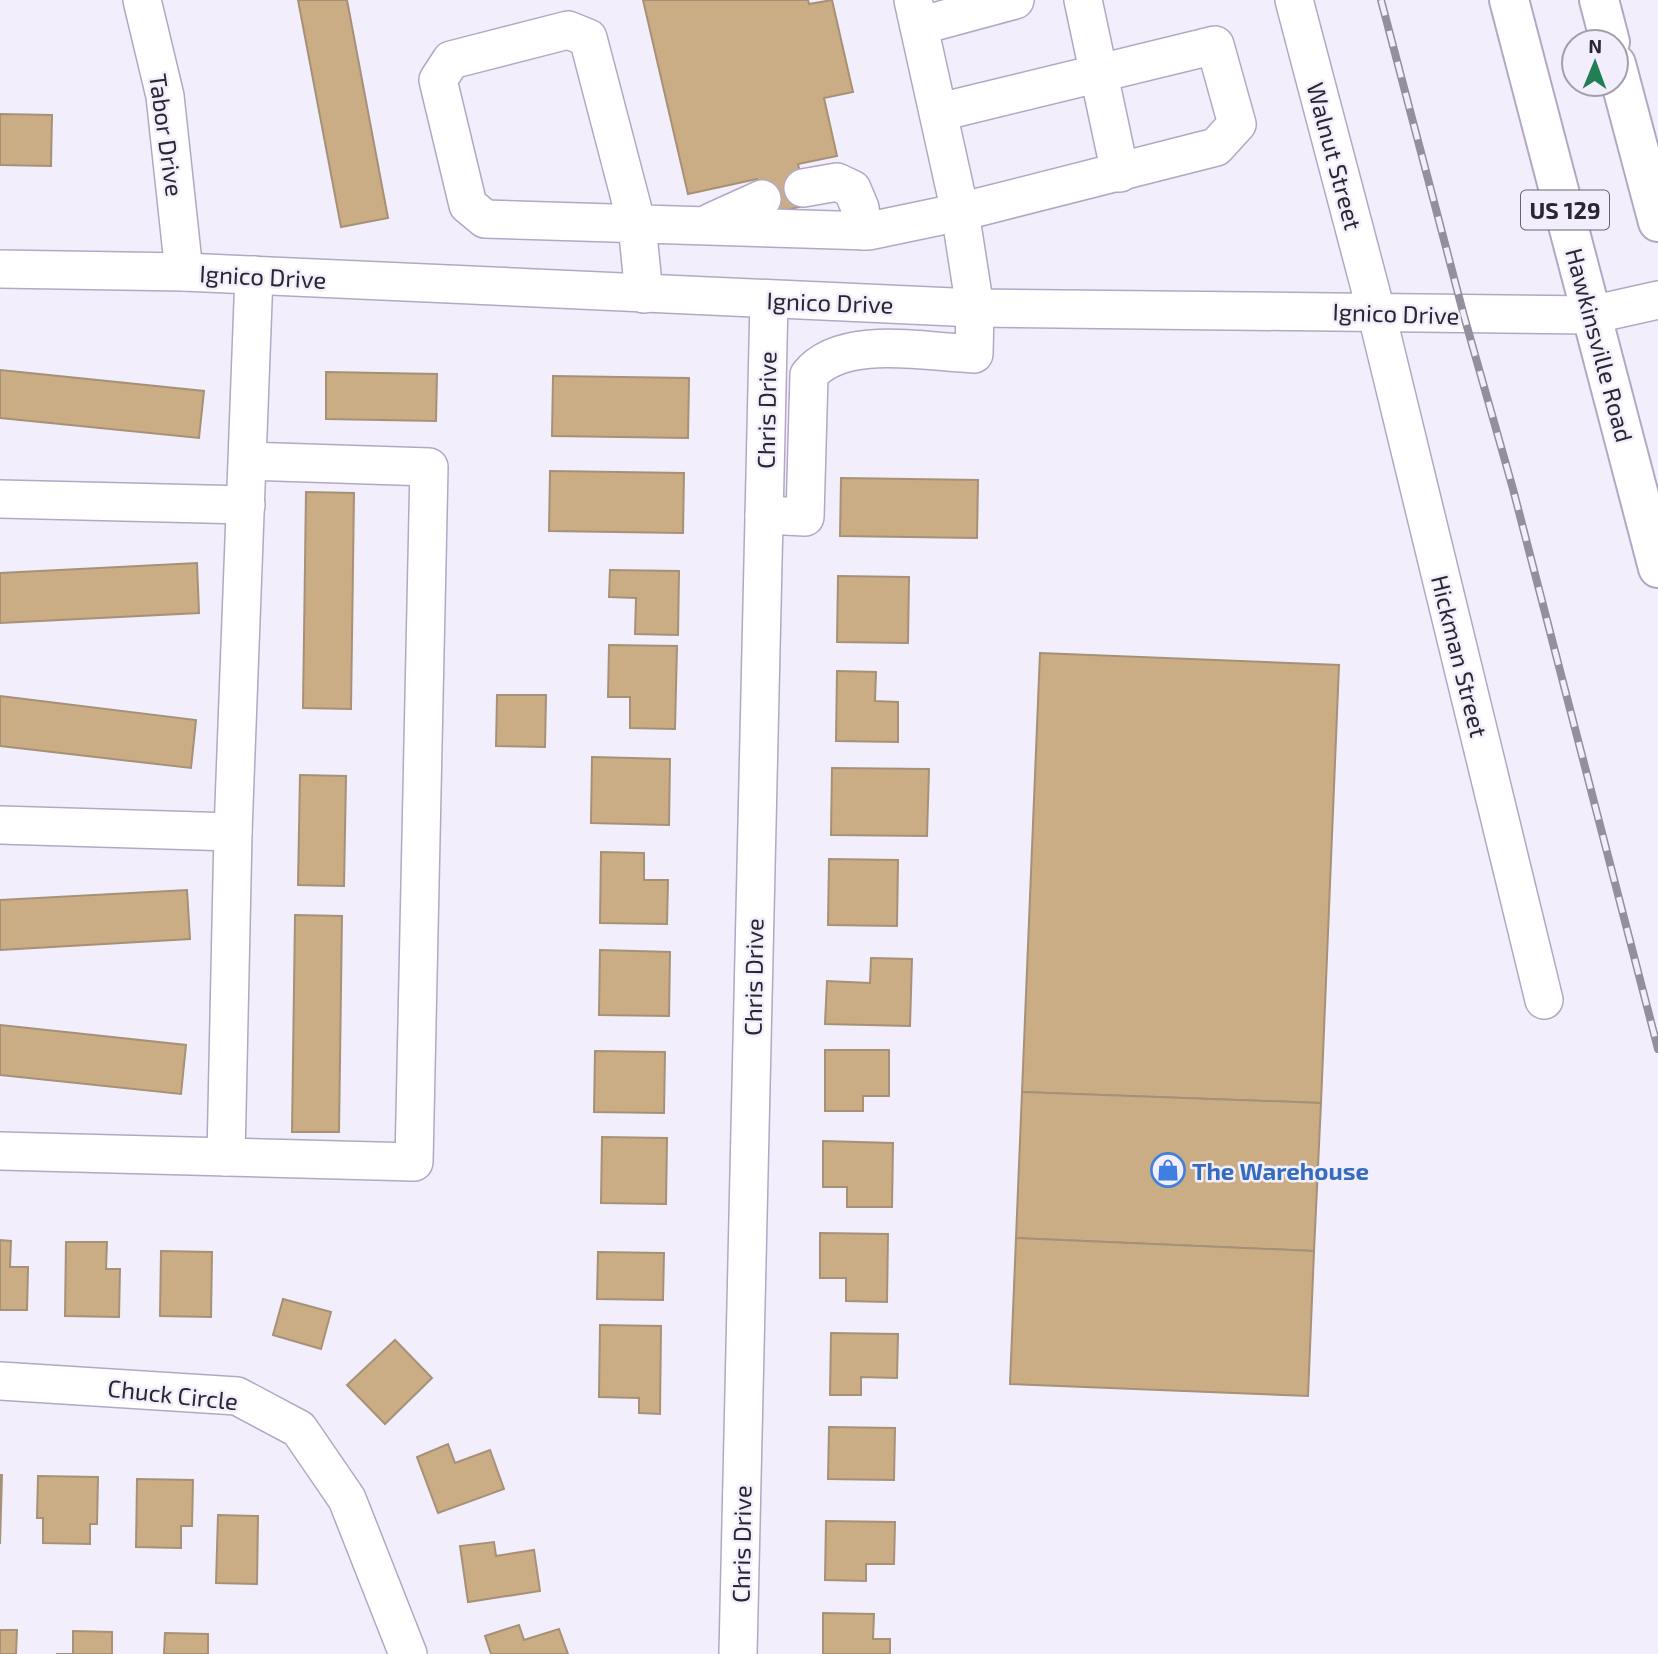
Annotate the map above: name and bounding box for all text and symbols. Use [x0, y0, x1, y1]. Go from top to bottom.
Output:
north arrow [1560, 28, 1630, 98]
text: N [1588, 34, 1602, 57]
street label: Tabor Drive [144, 72, 190, 198]
street label: Walnut Street [1301, 79, 1369, 233]
road number: US 129 [1521, 190, 1609, 230]
street label: Hawkinsville Road [1560, 245, 1640, 445]
street label: Ignico Drive [199, 258, 327, 294]
street label: Ignico Drive [766, 285, 894, 319]
street label: Ignico Drive [1332, 296, 1460, 330]
street label: Chris Drive [750, 351, 782, 469]
street label: Hickman Street [1426, 572, 1494, 740]
street label: Chris Drive [737, 918, 769, 1036]
shop icon: The Warehouse [1149, 1151, 1187, 1189]
place label: The Warehouse [1192, 1156, 1369, 1185]
street label: Chuck Circle [106, 1373, 240, 1415]
street label: Chris Drive [725, 1485, 757, 1603]

